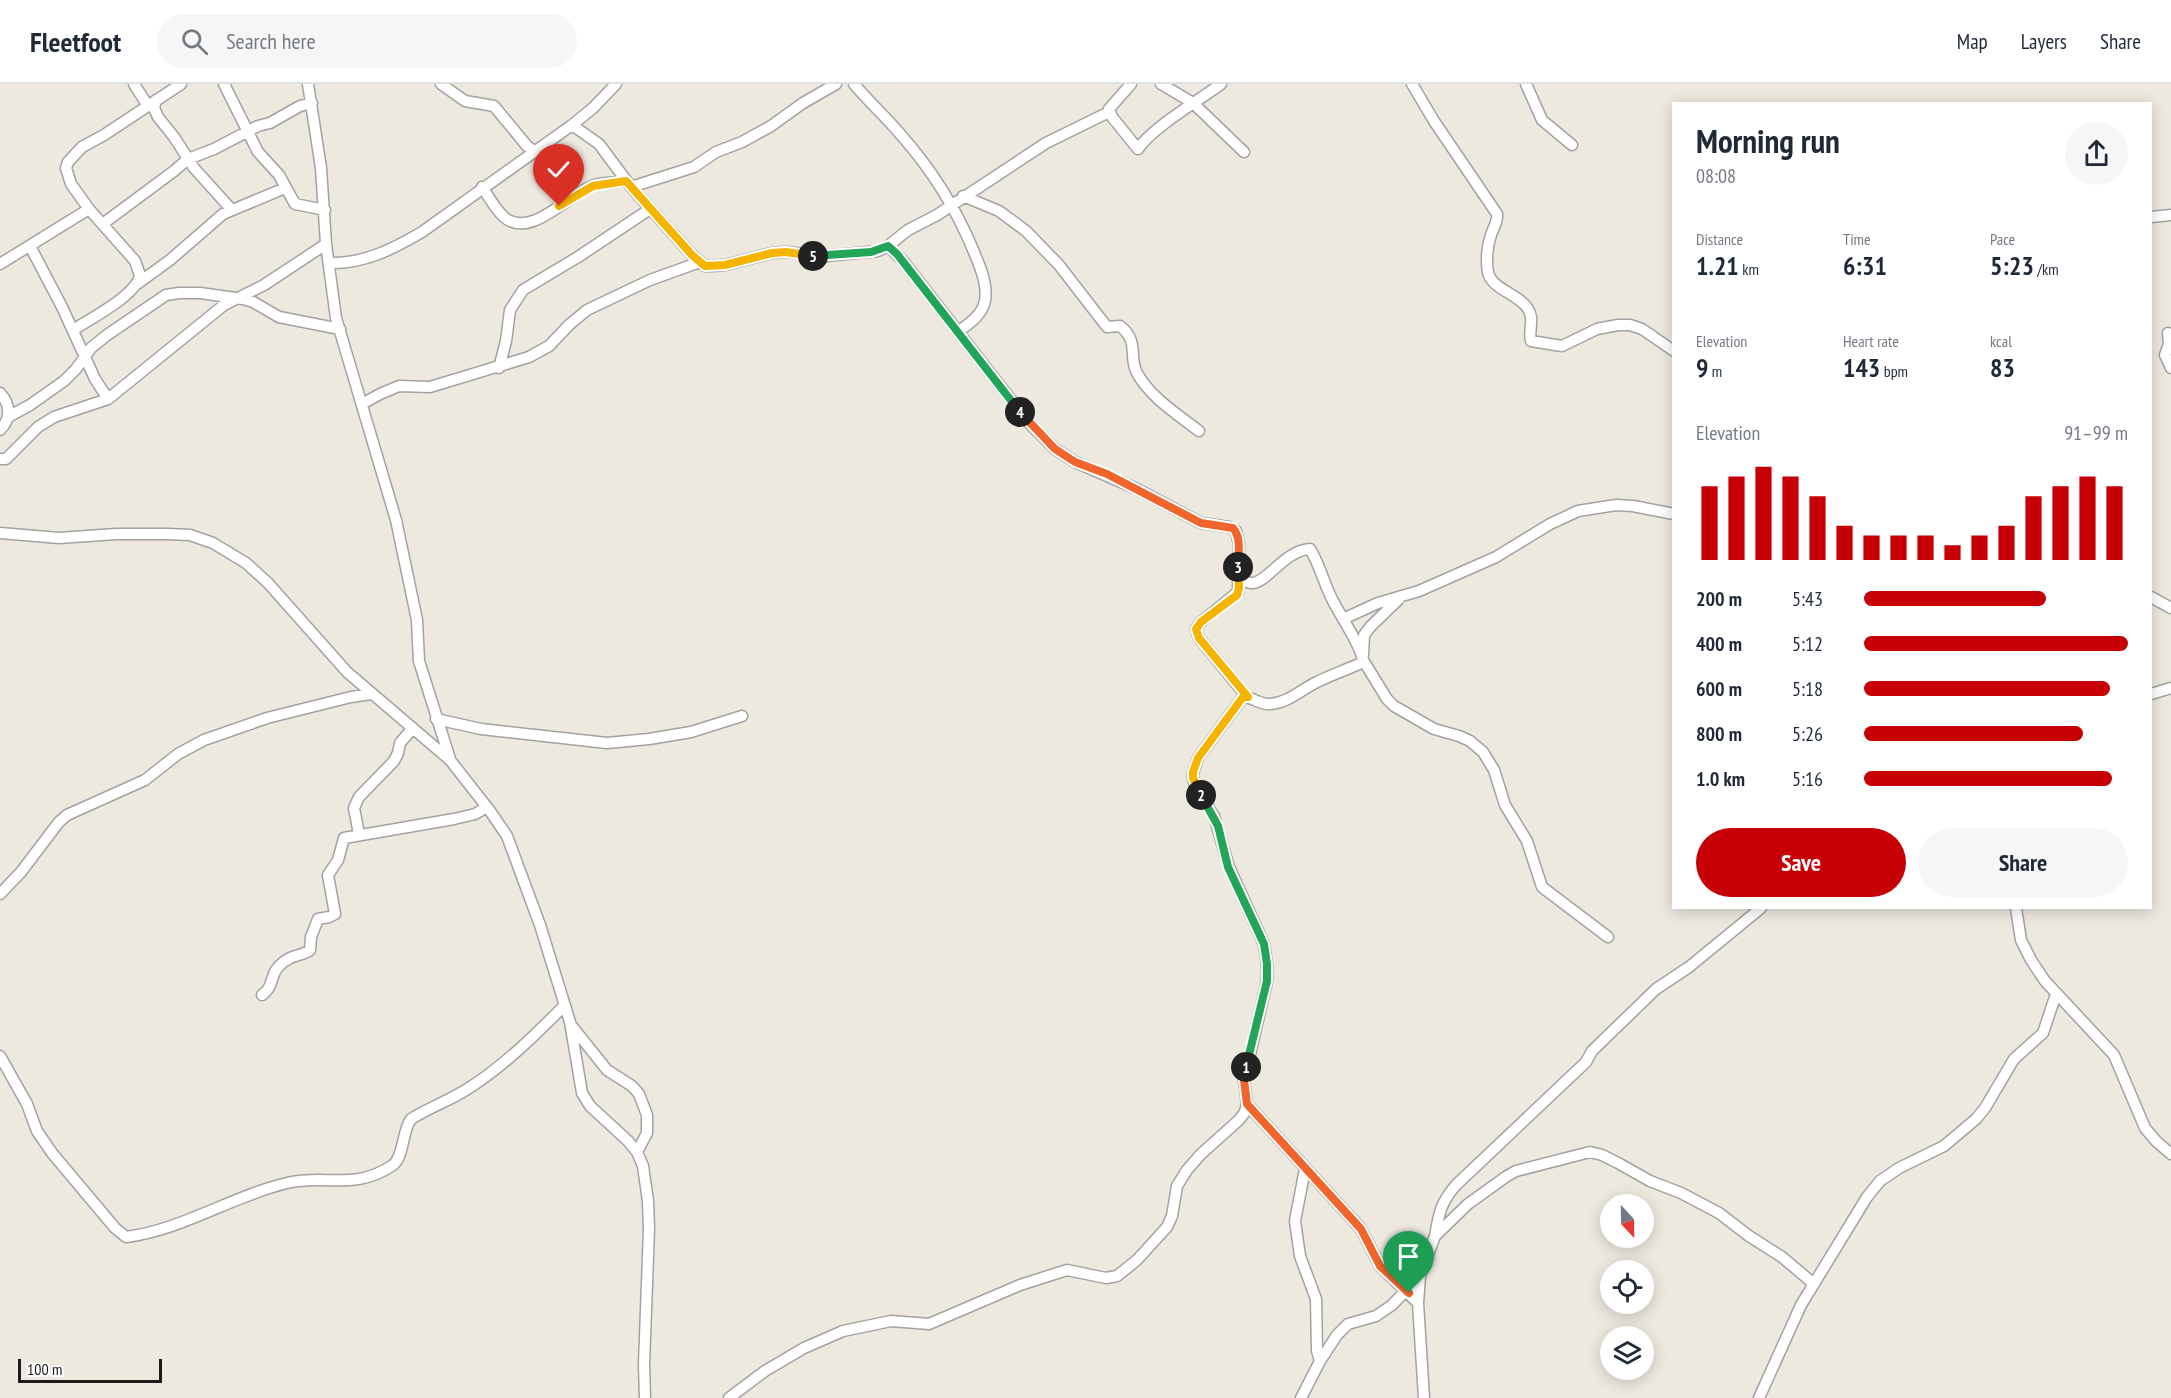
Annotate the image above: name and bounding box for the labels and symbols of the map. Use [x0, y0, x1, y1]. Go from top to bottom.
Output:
pin [533, 144, 584, 206]
pin: 5 [798, 241, 828, 271]
pin: 4 [1005, 397, 1035, 427]
pin: 3 [1223, 552, 1253, 582]
pin: 2 [1186, 780, 1216, 810]
pin: 1 [1231, 1052, 1261, 1082]
north arrow [1600, 1194, 1654, 1248]
pin [1383, 1231, 1434, 1293]
scale bar [18, 1356, 162, 1384]

